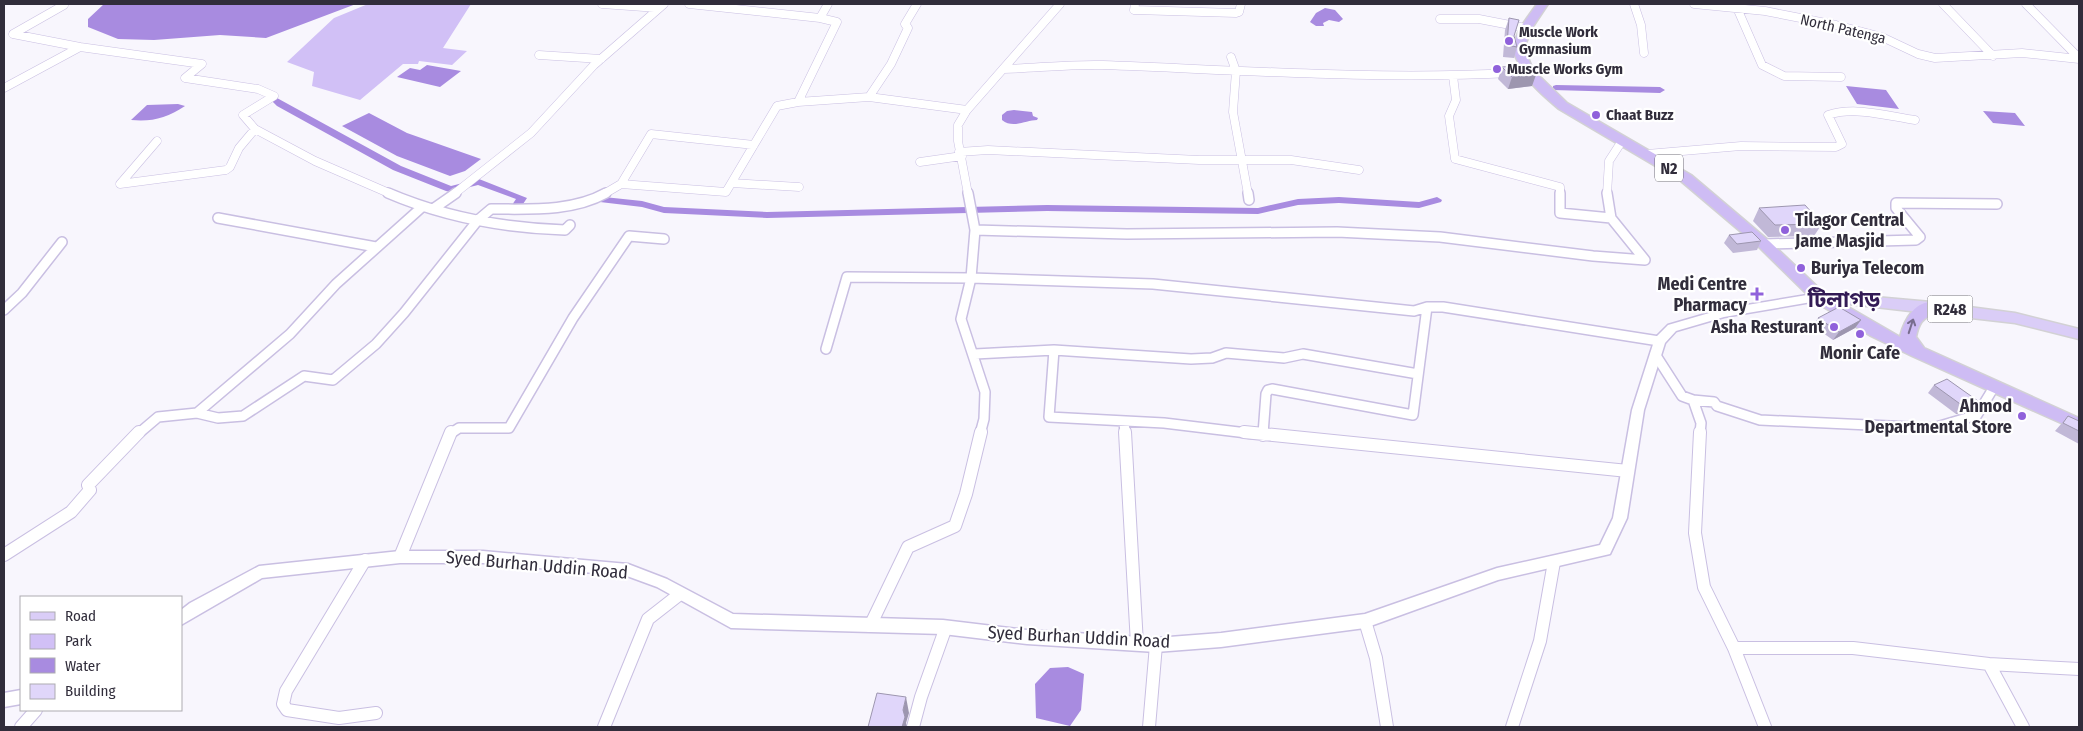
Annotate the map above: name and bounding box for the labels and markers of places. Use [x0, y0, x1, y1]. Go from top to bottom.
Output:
place label: Muscle Work Gymnasium [1519, 23, 1598, 58]
marker: Muscle Work Gymnasium [1503, 35, 1515, 47]
place label: Muscle Works Gym [1507, 60, 1623, 78]
marker: Muscle Works Gym [1491, 63, 1503, 75]
place label: Chaat Buzz [1606, 106, 1674, 124]
marker: Chaat Buzz [1590, 109, 1602, 121]
place label: Tilagor Central Jame Masjid [1794, 209, 1904, 252]
marker: Tilagor Central Jame Masjid [1779, 224, 1791, 236]
place label: Buriya Telecom [1811, 257, 1924, 279]
marker: Buriya Telecom [1795, 262, 1807, 274]
place label: Medi Centre Pharmacy [1658, 273, 1747, 316]
marker: Medi Centre Pharmacy [1751, 288, 1763, 300]
place label: Asha Resturant [1710, 316, 1825, 338]
marker: Asha Resturant [1828, 321, 1840, 333]
marker: Monir Cafe [1854, 328, 1866, 340]
place label: Monir Cafe [1820, 342, 1900, 364]
place label: Ahmod Departmental Store [1865, 395, 2012, 438]
marker: Ahmod Departmental Store [2016, 410, 2028, 422]

